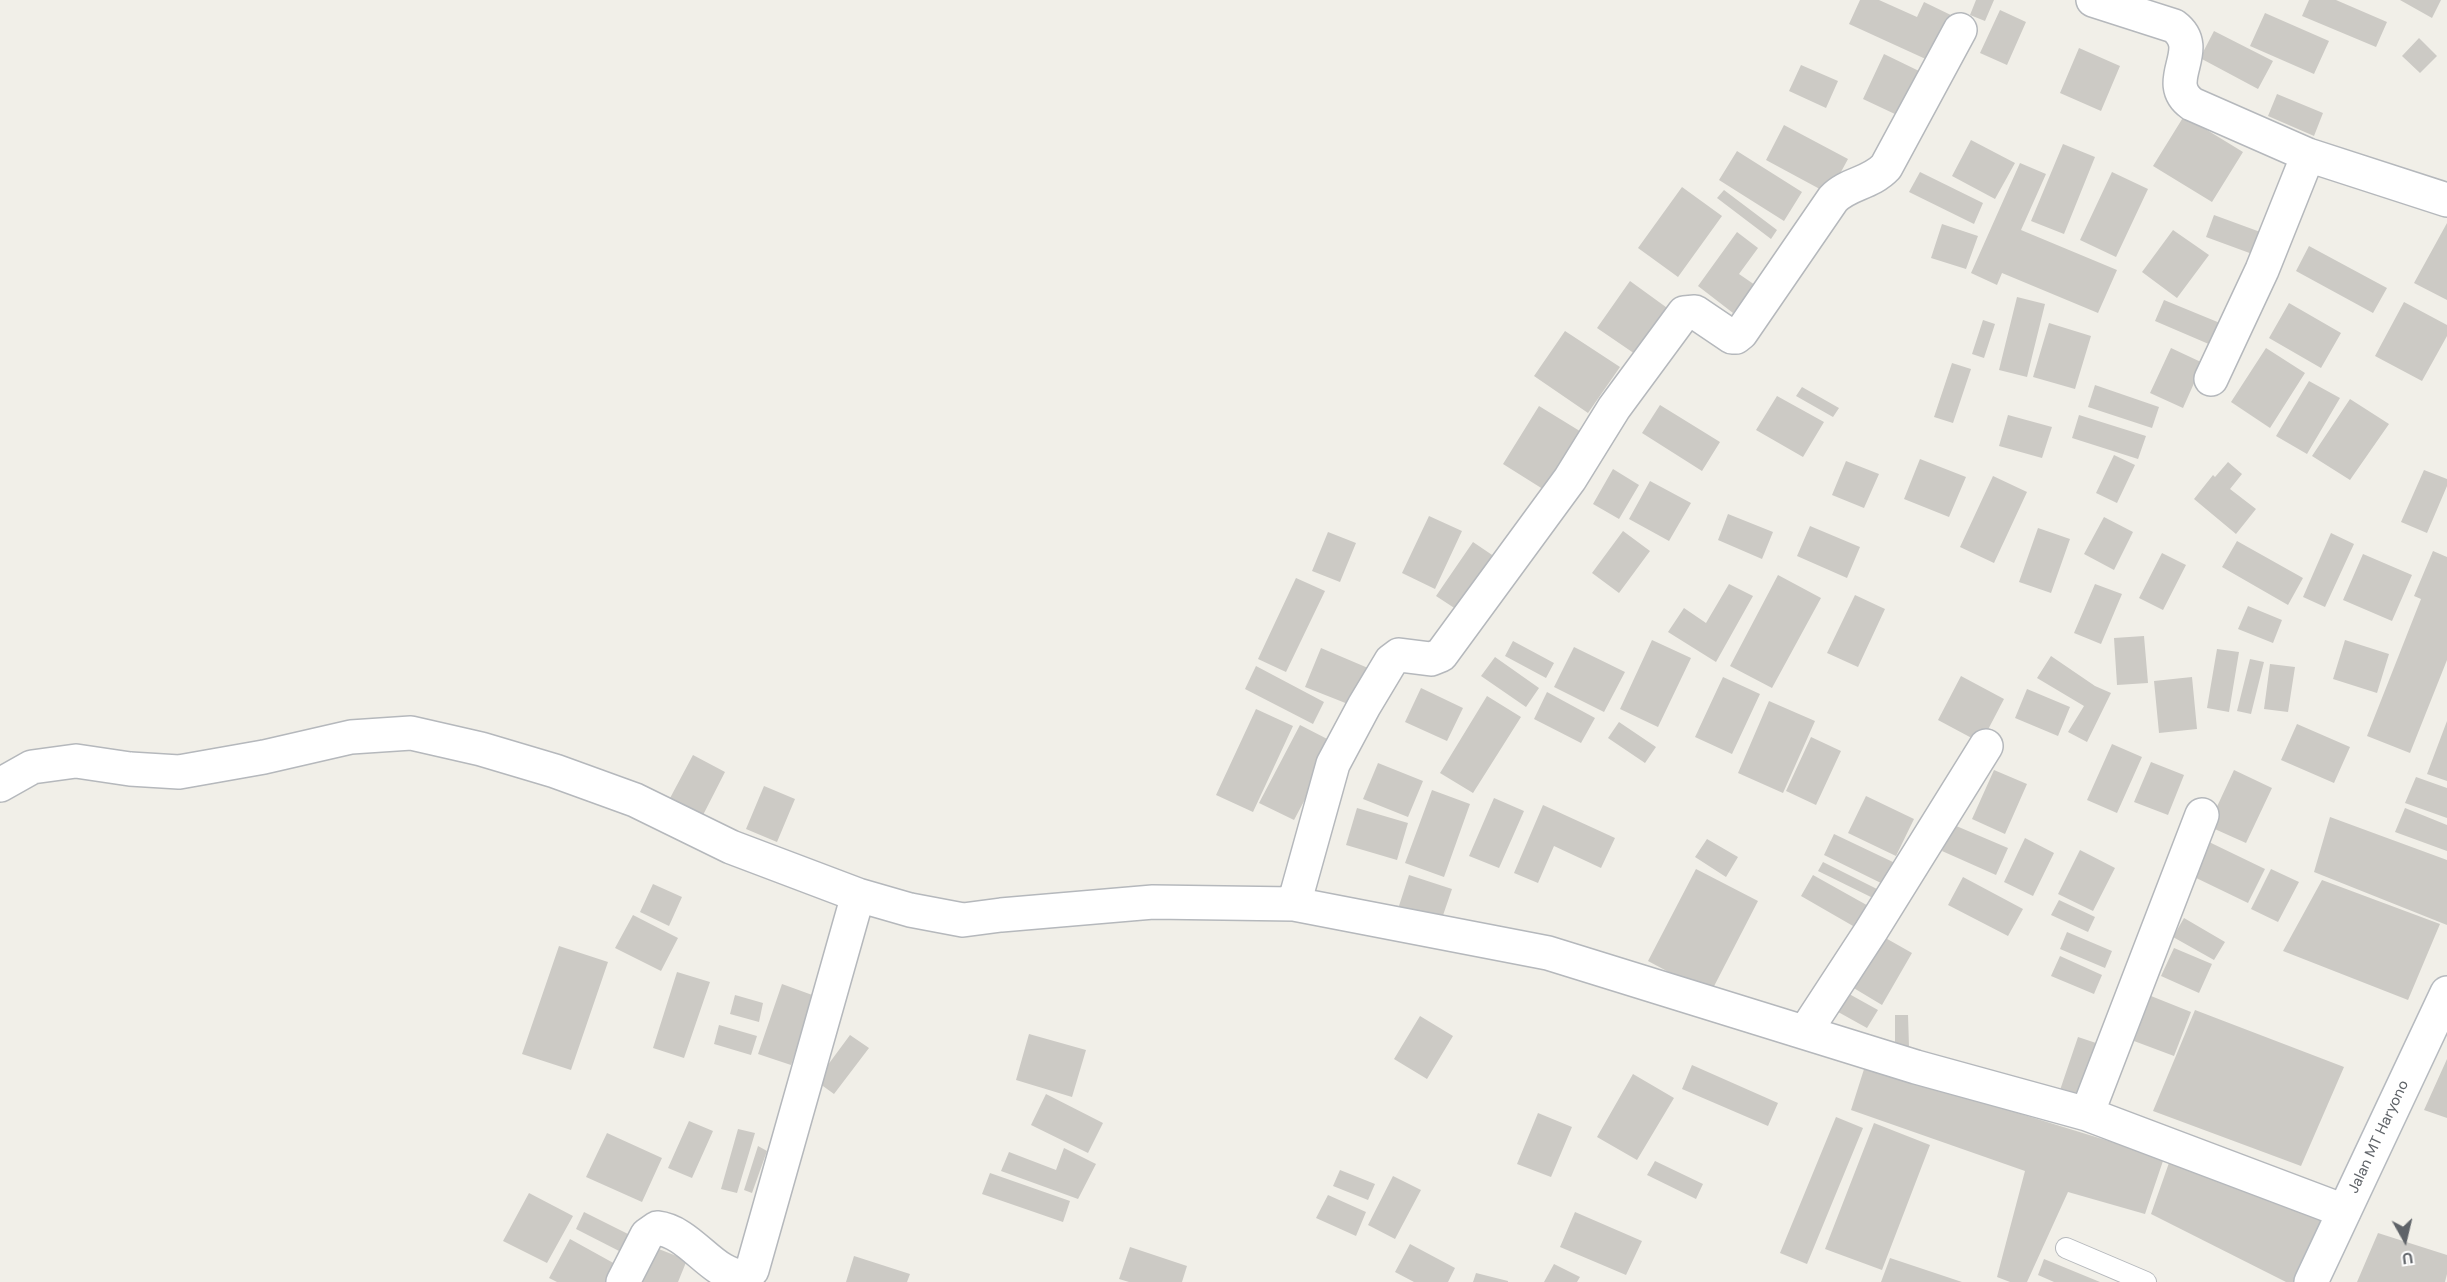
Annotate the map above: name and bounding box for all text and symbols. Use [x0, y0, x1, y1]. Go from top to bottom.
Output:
street label: Jalan MT Haryono [2345, 1078, 2413, 1196]
north arrow [2375, 1210, 2435, 1270]
text: U [2401, 1247, 2414, 1269]

